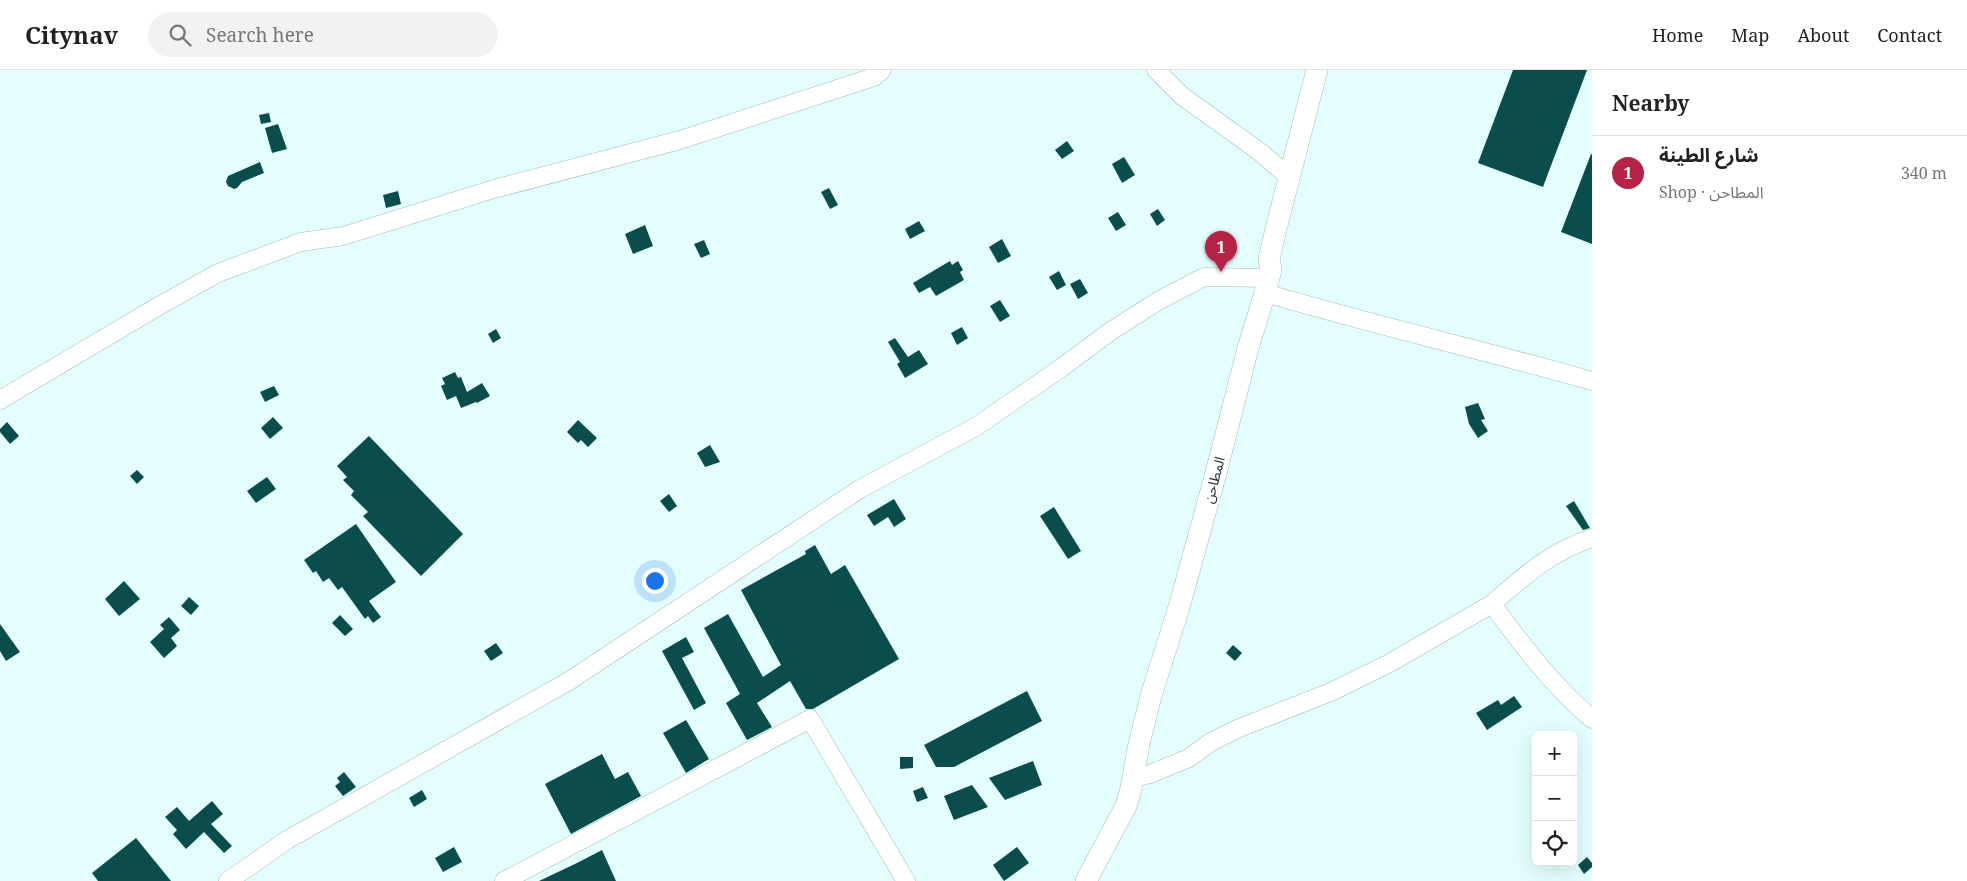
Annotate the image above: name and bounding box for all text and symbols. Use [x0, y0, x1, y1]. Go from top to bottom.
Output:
search box [148, 12, 498, 57]
text: Citynav [25, 18, 118, 51]
icon: search [166, 21, 194, 49]
text: Search here [206, 22, 314, 48]
text: Home [1652, 23, 1703, 47]
text: Map [1731, 23, 1769, 47]
text: About [1797, 23, 1849, 47]
text: Contact [1877, 23, 1942, 47]
text: Nearby [1612, 89, 1690, 117]
text: شارع الطينة [1659, 142, 1759, 168]
text: 1 [1623, 162, 1633, 184]
text: 340 m [1901, 162, 1947, 184]
text: Shop · المطاحن [1659, 181, 1764, 203]
pin: 1 [1205, 231, 1237, 272]
street label: المطاحن [1198, 454, 1229, 505]
your location [642, 568, 668, 594]
map controls [1532, 731, 1577, 866]
button: + [1532, 731, 1577, 776]
button: − [1532, 776, 1577, 821]
button: locate [1532, 821, 1577, 866]

